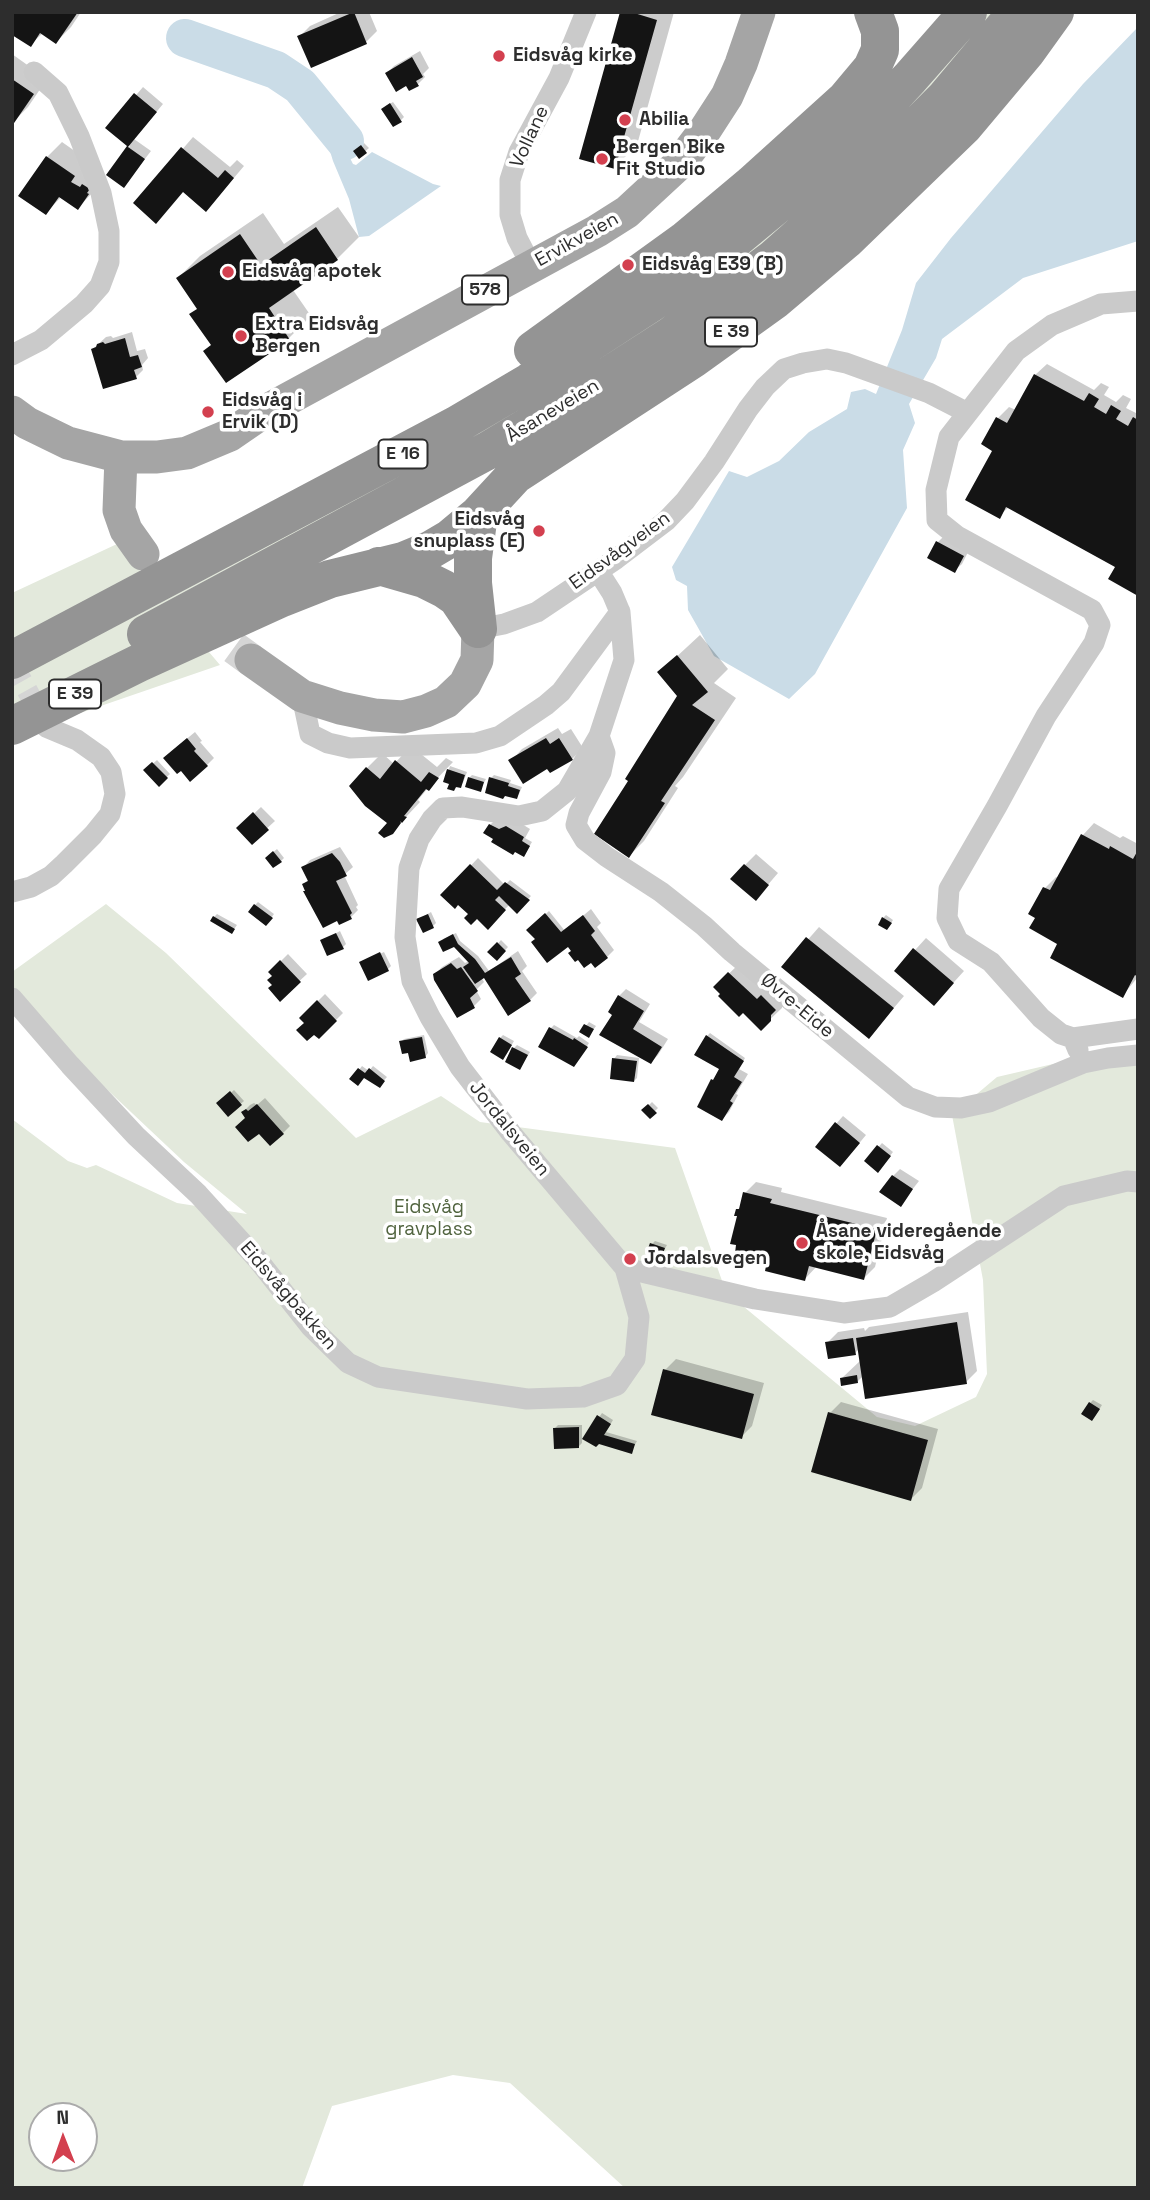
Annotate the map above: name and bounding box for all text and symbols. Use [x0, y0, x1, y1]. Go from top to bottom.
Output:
place label: Eidsvåg kirke [513, 45, 633, 67]
marker: Eidsvåg kirke [491, 48, 507, 64]
street label: Vollane [506, 102, 554, 172]
place label: Abilia [639, 109, 689, 131]
marker: Abilia [617, 112, 633, 128]
place label: Bergen Bike Fit Studio [616, 137, 725, 181]
marker: Bergen Bike Fit Studio [594, 151, 610, 167]
street label: Ervikveien [531, 208, 623, 272]
place label: Eidsvåg E39 (B) [642, 254, 783, 276]
marker: Eidsvåg E39 (B) [620, 257, 636, 273]
place label: Eidsvåg apotek [242, 261, 382, 283]
marker: Eidsvåg apotek [220, 264, 236, 280]
road number: 578 [462, 276, 508, 304]
place label: Extra Eidsvåg Bergen [255, 314, 379, 358]
road number: E 39 [705, 318, 757, 346]
marker: Extra Eidsvåg Bergen [233, 328, 249, 344]
street label: Åsaneveien [503, 374, 603, 448]
place label: Eidsvåg i Ervik (D) [222, 390, 302, 434]
marker: Eidsvåg i Ervik (D) [200, 404, 216, 420]
road number: E 16 [378, 440, 428, 468]
street label: Eidsvågveien [565, 507, 675, 595]
place label: Eidsvåg snuplass (E) [413, 509, 525, 553]
marker: Eidsvåg snuplass (E) [531, 523, 547, 539]
road number: E 39 [49, 680, 101, 708]
street label: Øvre-Eide [756, 969, 838, 1043]
street label: Jordalsveien [464, 1077, 554, 1181]
park label: Eidsvåg gravplass [385, 1197, 473, 1241]
place label: Åsane videregående skole, Eidsvåg [816, 1221, 1002, 1265]
marker: Åsane videregående skole, Eidsvåg [794, 1235, 810, 1251]
street label: Eidsvågbakken [235, 1237, 341, 1355]
place label: Jordalsvegen [644, 1248, 767, 1270]
marker: Jordalsvegen [622, 1251, 638, 1267]
north arrow [28, 2102, 98, 2172]
text: N [56, 2105, 69, 2130]

